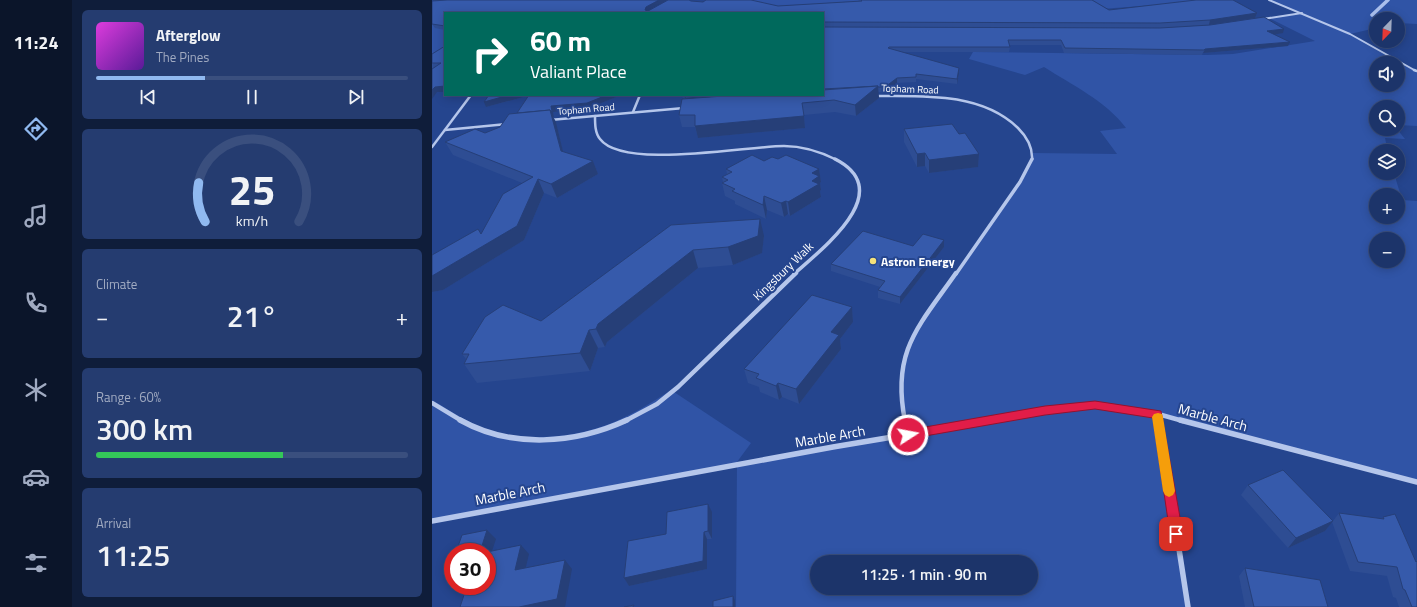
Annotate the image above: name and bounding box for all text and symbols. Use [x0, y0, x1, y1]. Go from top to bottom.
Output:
north arrow [1369, 12, 1405, 48]
map controls [1369, 12, 1405, 268]
text: 60 m [530, 19, 591, 62]
text: Afterglow [156, 24, 221, 47]
icon: right [464, 28, 516, 80]
text: 11:24 [14, 29, 58, 56]
text: The Pines [156, 47, 209, 67]
button: sound [1369, 56, 1405, 92]
text: Valiant Place [530, 58, 627, 85]
street label: Topham Road [881, 81, 939, 97]
icon: previous [137, 86, 159, 108]
icon: pause [241, 86, 263, 108]
icon: next [345, 86, 367, 108]
street label: Topham Road [557, 99, 615, 119]
button: search [1369, 100, 1405, 136]
icon: directions [22, 115, 50, 143]
button: layers [1369, 144, 1405, 180]
text: 25 [229, 158, 275, 221]
button: + [1369, 188, 1405, 224]
icon: music [22, 202, 50, 230]
text: km/h [236, 210, 268, 232]
button: − [1369, 232, 1405, 268]
street label: Kingsbury Walk [748, 237, 818, 305]
place label: Astron Energy [881, 252, 955, 271]
marker: Astron Energy [868, 256, 878, 266]
text: Climate [96, 274, 137, 294]
icon: phone [22, 289, 50, 317]
text: 21° [227, 293, 277, 339]
text: − [96, 300, 108, 334]
text: + [396, 300, 408, 334]
icon: climate [22, 376, 50, 404]
text: Range · 60% [96, 387, 161, 407]
street label: Marble Arch [1176, 398, 1250, 436]
text: 300 km [96, 406, 193, 452]
position arrow [887, 414, 929, 456]
street label: Marble Arch [793, 419, 867, 453]
icon: car [22, 463, 50, 491]
street label: Marble Arch [473, 476, 547, 510]
text: Arrival [96, 513, 131, 533]
pin [1159, 517, 1193, 551]
icon: arrive [1165, 523, 1187, 545]
text: 11:25 [96, 532, 170, 578]
speed limit sign: 30 [444, 543, 496, 595]
icon: filters [22, 549, 50, 577]
text: 11:25 · 1 min · 90 m [861, 563, 987, 586]

